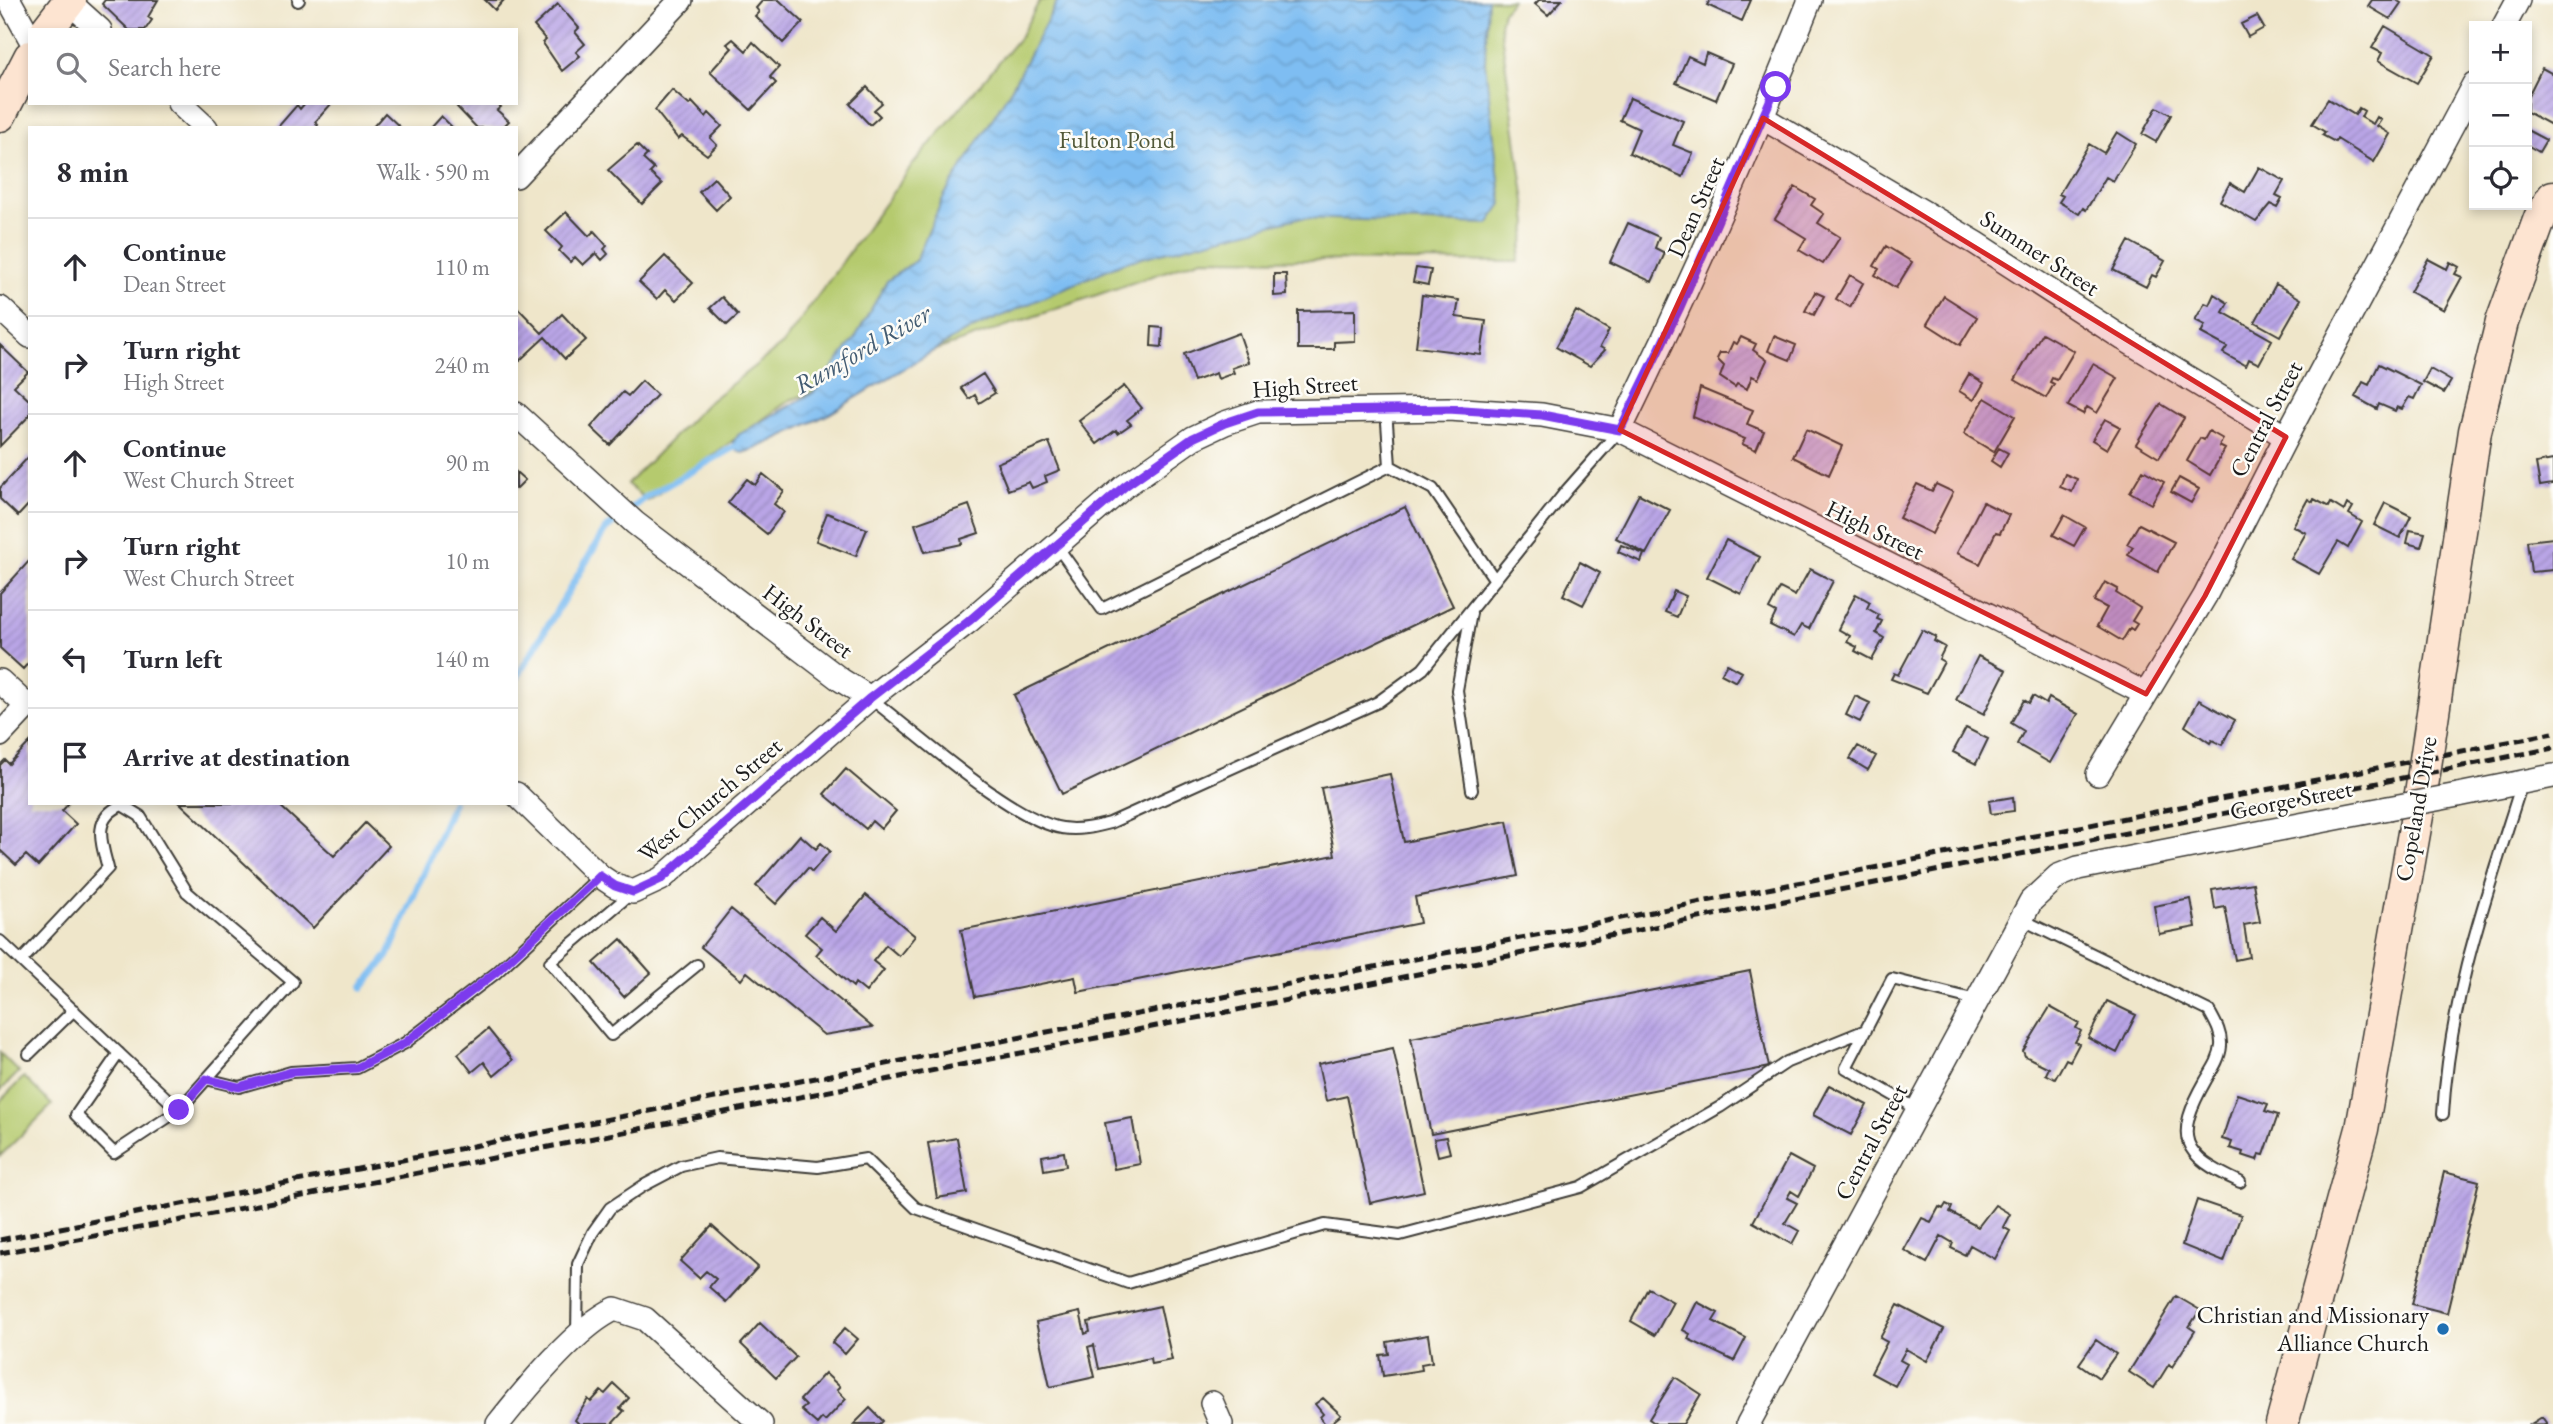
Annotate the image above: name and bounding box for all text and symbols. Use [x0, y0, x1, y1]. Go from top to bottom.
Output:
map controls [2469, 21, 2532, 210]
button: + [2469, 21, 2532, 84]
search box [28, 28, 518, 105]
icon: search [52, 48, 90, 86]
text: Search here [108, 50, 221, 84]
route start [1760, 71, 1791, 102]
button: − [2469, 84, 2532, 147]
park label: Fulton Pond [1059, 124, 1176, 155]
button: locate [2469, 147, 2532, 210]
street label: Dean Street [1660, 151, 1732, 262]
text: 8 min [56, 152, 129, 191]
text: Walk · 590 m [376, 157, 490, 187]
street label: Summer Street [1975, 203, 2106, 303]
text: Continue [123, 235, 226, 269]
icon: ahead [56, 248, 94, 286]
text: 110 m [434, 252, 490, 282]
text: Dean Street [123, 269, 226, 299]
water label: Rumford River [787, 296, 938, 402]
text: Turn right [123, 333, 241, 367]
icon: right [56, 346, 94, 384]
text: 240 m [434, 350, 490, 380]
street label: Central Street [2222, 355, 2309, 482]
street label: High Street [1251, 366, 1359, 405]
text: High Street [123, 367, 224, 397]
text: Continue [123, 431, 226, 465]
icon: ahead [56, 444, 94, 482]
text: 90 m [445, 448, 490, 478]
text: West Church Street [123, 465, 294, 495]
street label: High Street [1821, 492, 1930, 567]
text: Turn right [123, 529, 241, 563]
icon: right [56, 542, 94, 580]
text: 10 m [445, 546, 490, 576]
text: West Church Street [123, 563, 294, 593]
street label: High Street [757, 576, 860, 665]
icon: left [56, 640, 94, 678]
text: Turn left [123, 642, 222, 676]
text: 140 m [434, 644, 490, 674]
street label: West Church Street [631, 730, 788, 869]
street label: Copeland Drive [2387, 734, 2444, 884]
icon: arrive [56, 738, 94, 776]
text: Arrive at destination [123, 740, 350, 774]
street label: George Street [2227, 772, 2355, 827]
street label: Central Street [1827, 1078, 1914, 1205]
route end [163, 1094, 194, 1125]
place label: Christian and Missionary Alliance Church [2197, 1299, 2429, 1358]
marker: Christian and Missionary Alliance Church [2435, 1321, 2451, 1337]

